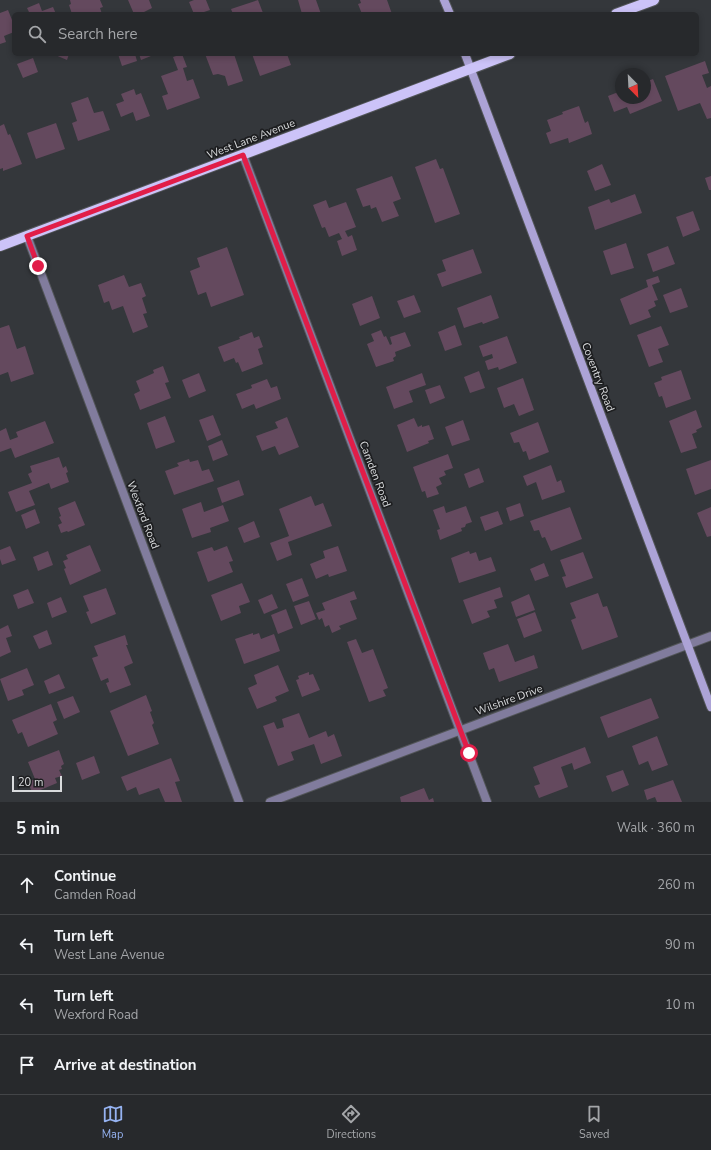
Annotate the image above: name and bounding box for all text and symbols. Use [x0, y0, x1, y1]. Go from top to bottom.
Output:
search box [12, 12, 699, 56]
icon: search [26, 23, 48, 45]
text: Search here [58, 24, 138, 44]
north arrow [615, 68, 651, 104]
street label: West Lane Avenue [205, 115, 297, 163]
route end [29, 257, 47, 275]
street label: Coventry Road [578, 340, 618, 414]
street label: Camden Road [356, 439, 394, 509]
street label: Wexford Road [123, 479, 163, 551]
street label: Wilshire Drive [473, 681, 545, 719]
route start [460, 744, 478, 762]
scale bar [12, 774, 62, 793]
text: 20 m [18, 775, 43, 790]
text: 5 min [16, 817, 60, 840]
text: Walk · 360 m [617, 819, 695, 837]
text: Continue [54, 866, 116, 886]
icon: ahead [16, 874, 38, 896]
text: 260 m [657, 876, 695, 894]
text: Camden Road [54, 886, 136, 904]
text: Turn left [54, 926, 113, 946]
icon: left [16, 934, 38, 956]
text: 90 m [665, 936, 695, 954]
text: West Lane Avenue [54, 946, 164, 964]
text: Turn left [54, 986, 113, 1006]
icon: left [16, 994, 38, 1016]
text: 10 m [665, 996, 695, 1014]
text: Wexford Road [54, 1006, 138, 1024]
icon: arrive [16, 1054, 38, 1076]
text: Arrive at destination [54, 1055, 197, 1075]
tab: Map [102, 1103, 124, 1142]
tab: Directions [327, 1103, 376, 1142]
tab: Saved [579, 1103, 609, 1142]

